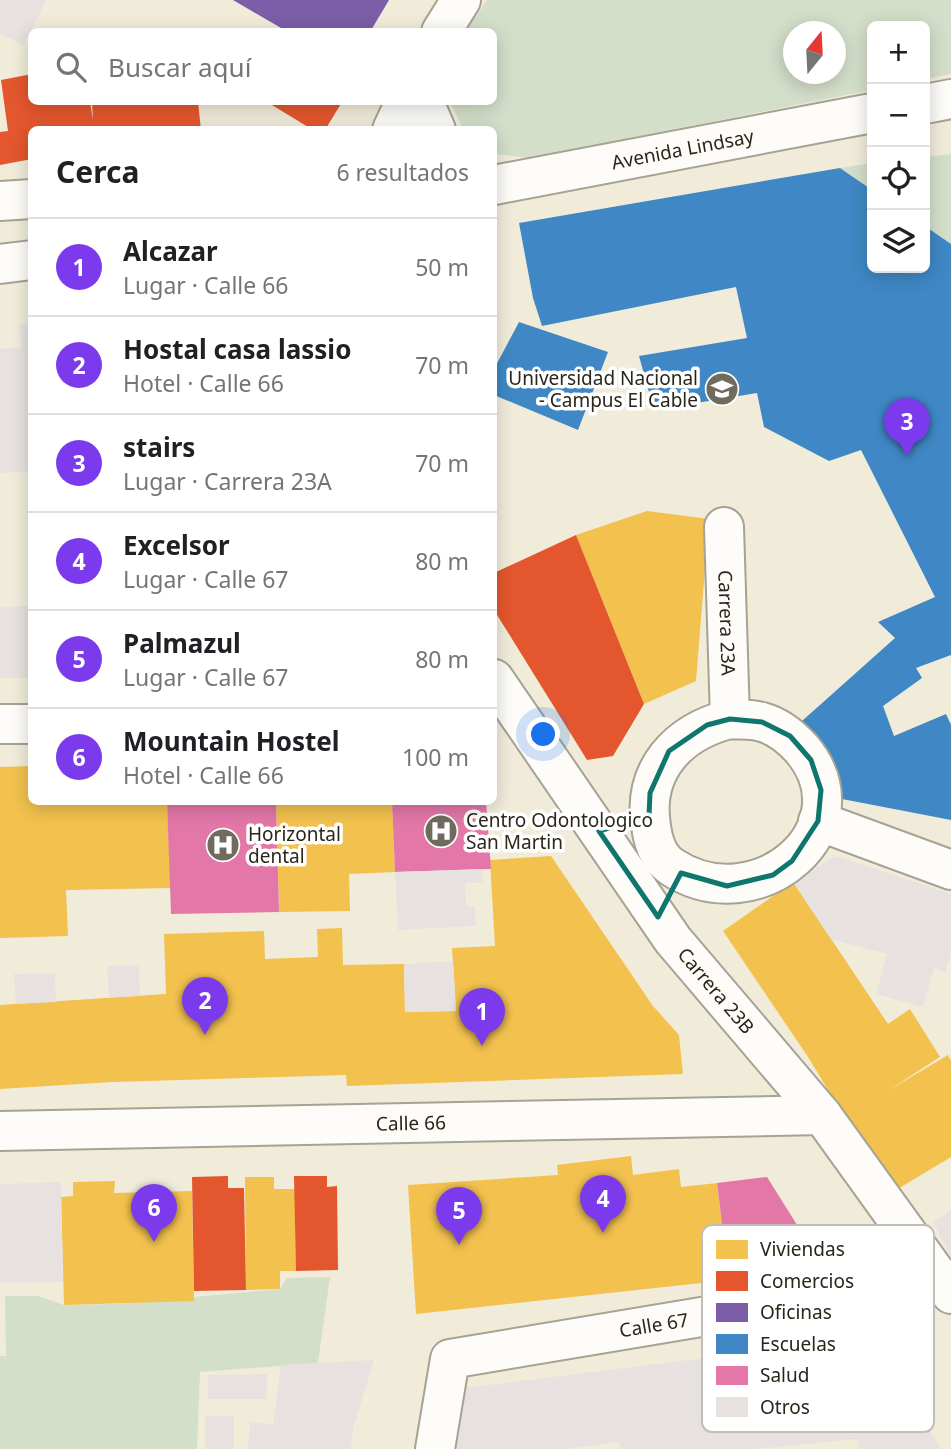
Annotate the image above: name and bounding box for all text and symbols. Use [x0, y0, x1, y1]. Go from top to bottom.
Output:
north arrow [783, 21, 846, 84]
map controls [867, 21, 930, 273]
button: + [867, 21, 930, 84]
search box [28, 28, 497, 105]
icon: search [52, 48, 90, 86]
text: Buscar aquí [108, 49, 251, 85]
button: − [867, 84, 930, 147]
street label: Avenida Lindsay [609, 123, 756, 175]
button: locate [867, 147, 930, 210]
text: Cerca [56, 151, 139, 192]
text: 6 resultados [336, 156, 469, 188]
button: layers [867, 210, 930, 273]
text: Alcazar [123, 233, 218, 269]
text: 1 [72, 251, 86, 283]
text: 50 m [415, 251, 469, 283]
text: Lugar · Calle 66 [123, 269, 289, 301]
text: Hostal casa lassio [123, 331, 351, 367]
text: 2 [72, 349, 86, 381]
text: 70 m [415, 349, 469, 381]
place label: Universidad Nacional - Campus El Cable [508, 365, 698, 413]
text: Hotel · Calle 66 [123, 367, 284, 399]
school or university icon: Universidad Nacional - Campus El Cable [703, 370, 741, 408]
pin: 3 [884, 398, 930, 456]
text: stairs [123, 429, 195, 465]
text: 3 [72, 447, 86, 479]
text: 70 m [415, 447, 469, 479]
text: Lugar · Carrera 23A [123, 465, 332, 497]
text: Excelsor [123, 527, 230, 563]
text: 4 [72, 545, 86, 577]
text: 80 m [415, 545, 469, 577]
text: Lugar · Calle 67 [123, 563, 289, 595]
street label: Carrera 23A [712, 570, 742, 677]
text: Palmazul [123, 625, 241, 661]
text: 5 [72, 643, 86, 675]
text: 80 m [415, 643, 469, 675]
text: Lugar · Calle 67 [123, 661, 289, 693]
your location [526, 717, 560, 751]
text: Mountain Hostel [123, 723, 340, 759]
text: 6 [72, 741, 86, 773]
text: 100 m [402, 741, 469, 773]
text: Hotel · Calle 66 [123, 759, 284, 791]
place label: Centro Odontologico San Martin [466, 807, 653, 855]
hospital icon: Centro Odontologico San Martin [422, 812, 460, 850]
place label: Horizontal dental [248, 821, 341, 869]
hospital icon: Horizontal dental [204, 826, 242, 864]
street label: Carrera 23B [672, 942, 760, 1039]
pin: 2 [182, 977, 228, 1035]
pin: 1 [459, 988, 505, 1046]
street label: Calle 66 [376, 1109, 446, 1137]
pin: 4 [580, 1175, 626, 1233]
pin: 6 [131, 1184, 177, 1242]
pin: 5 [436, 1187, 482, 1245]
legend [702, 1225, 934, 1432]
text: Viviendas [760, 1236, 845, 1262]
text: Comercios [760, 1268, 854, 1294]
text: Oficinas [760, 1299, 832, 1325]
street label: Calle 67 [617, 1306, 691, 1344]
text: Escuelas [760, 1331, 836, 1357]
text: Salud [760, 1362, 809, 1388]
text: Otros [760, 1394, 810, 1420]

